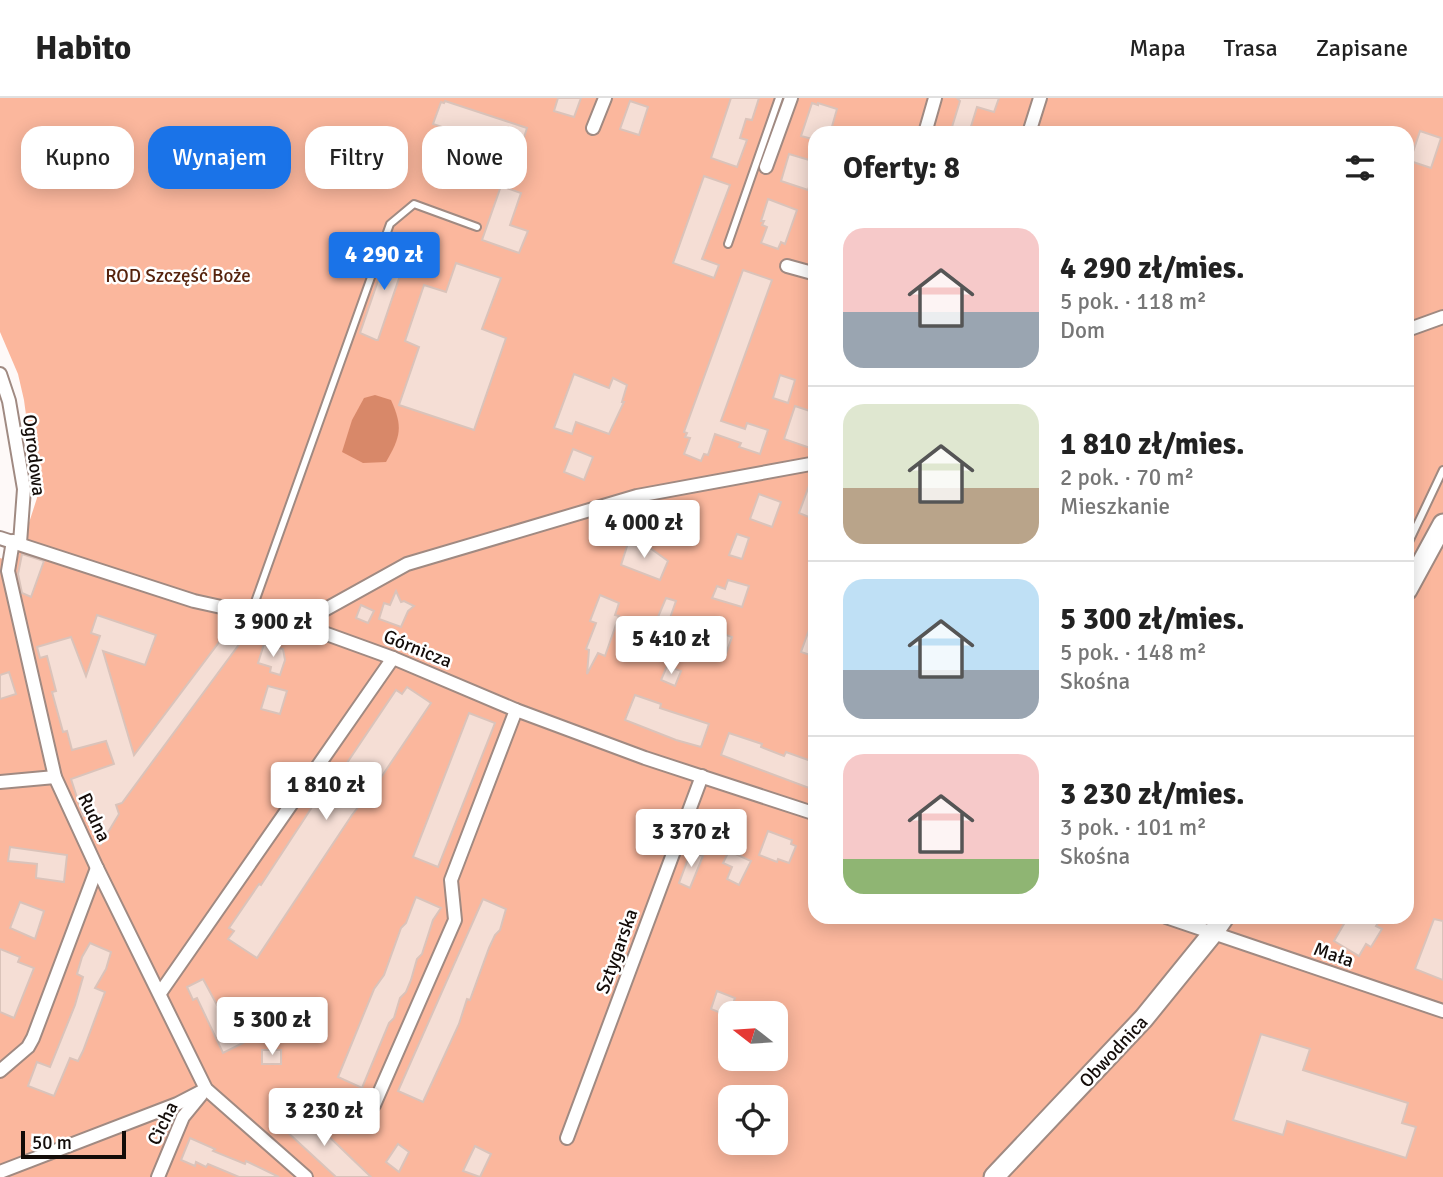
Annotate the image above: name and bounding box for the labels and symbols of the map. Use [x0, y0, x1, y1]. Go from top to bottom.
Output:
pin: 4 290 zł [312, 232, 456, 292]
park label: ROD Szczęść Boże [105, 264, 251, 288]
street label: Ogrodowa [17, 413, 51, 497]
pin: 4 000 zł [572, 500, 716, 560]
pin: 3 900 zł [201, 600, 345, 659]
pin: 5 410 zł [599, 616, 743, 676]
street label: Górnicza [380, 624, 455, 673]
pin: 1 810 zł [254, 762, 398, 822]
street label: Rudna [72, 789, 116, 846]
pin: 3 370 zł [619, 810, 763, 869]
street label: Sztygarska [591, 906, 643, 997]
street label: Mała [1310, 937, 1357, 973]
pin: 5 300 zł [200, 998, 344, 1057]
north arrow [718, 1001, 788, 1071]
street label: Obwodnica [1074, 1011, 1153, 1093]
pin: 3 230 zł [252, 1088, 396, 1148]
street label: Cicha [142, 1098, 184, 1149]
scale bar [21, 1128, 126, 1160]

